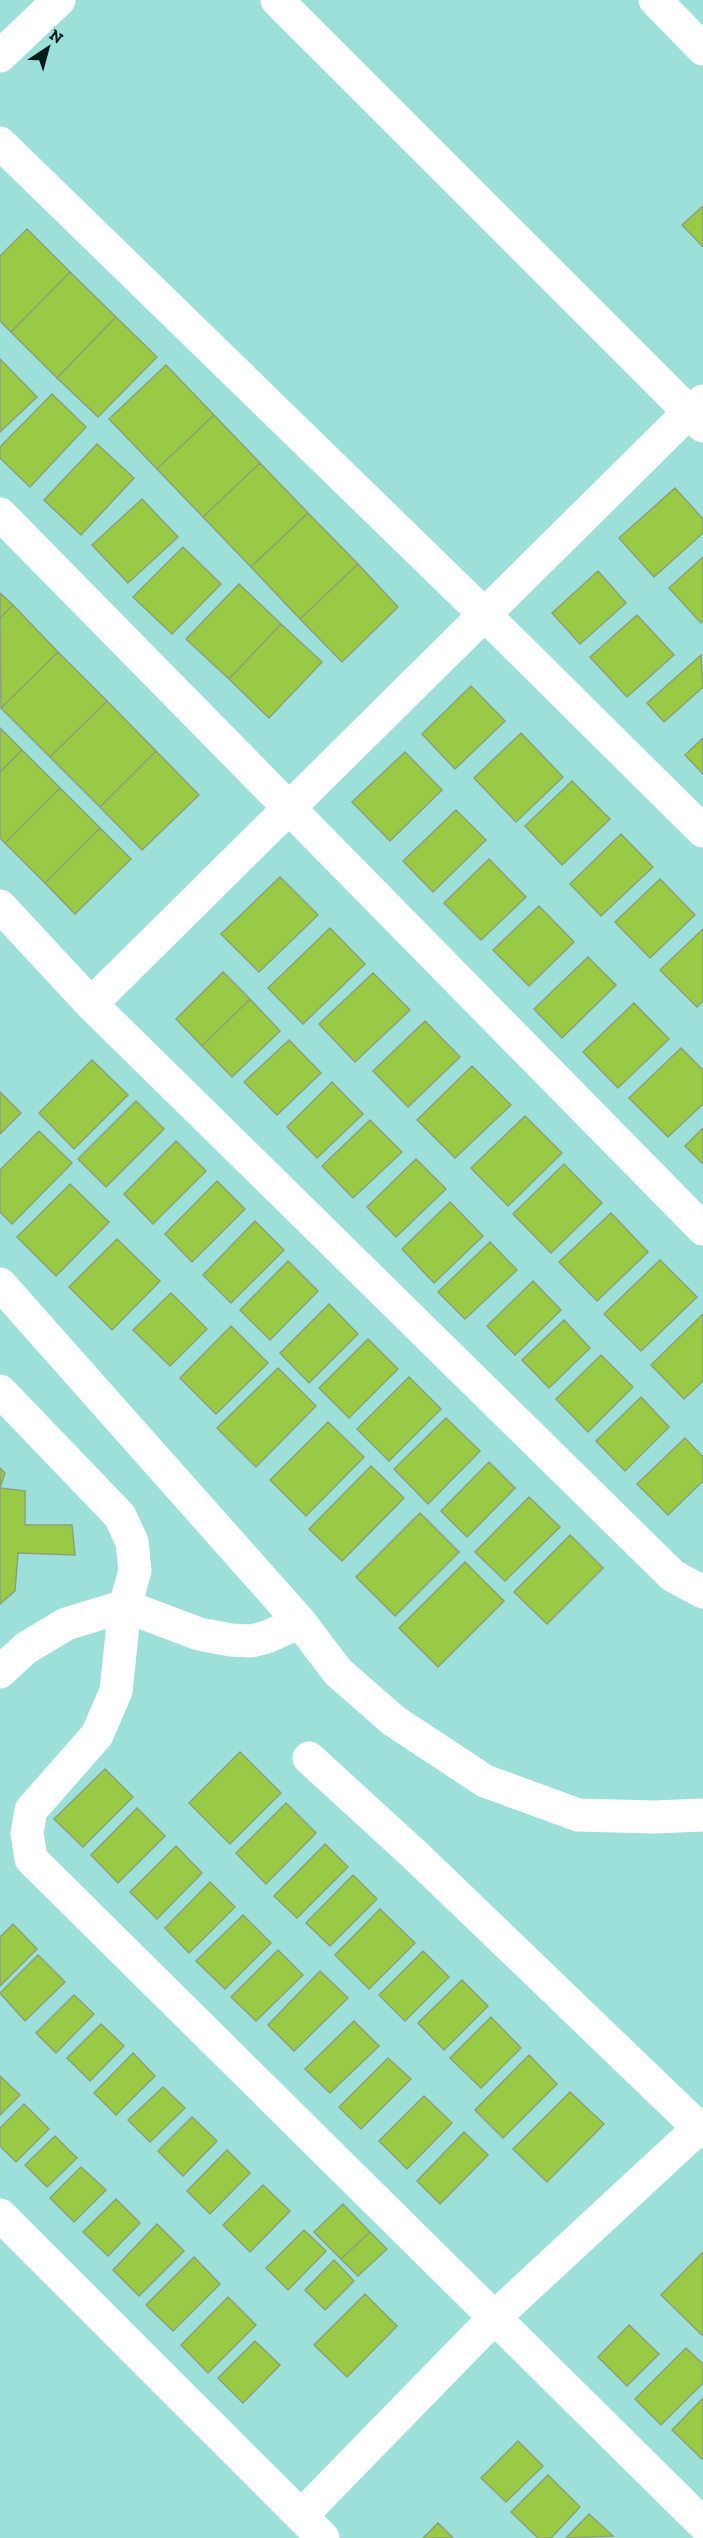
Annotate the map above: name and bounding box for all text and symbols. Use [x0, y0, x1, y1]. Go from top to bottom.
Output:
north arrow [18, 18, 78, 78]
text: N [46, 25, 67, 48]

